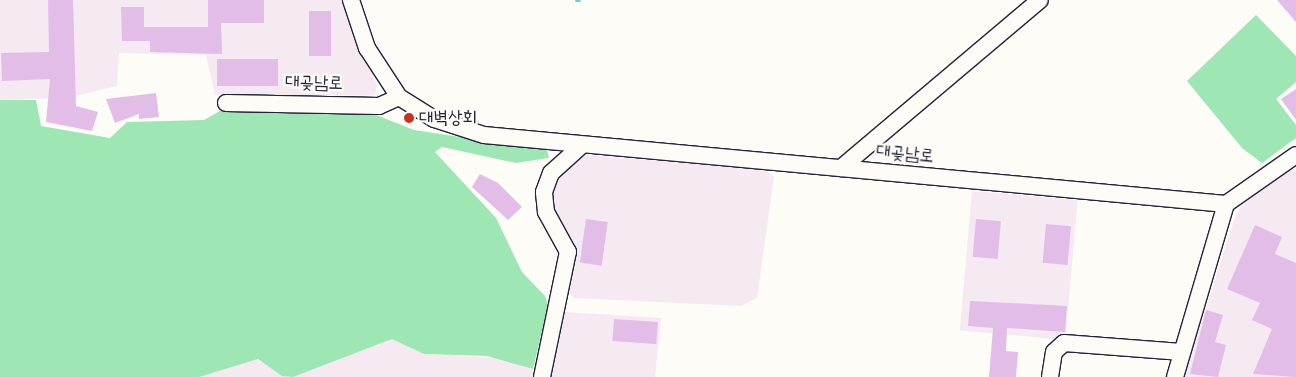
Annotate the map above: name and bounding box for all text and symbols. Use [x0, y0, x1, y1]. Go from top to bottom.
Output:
street label: 대곶남로 [285, 71, 343, 95]
place label: 대벽상회 [419, 107, 477, 129]
marker: 대벽상회 [403, 112, 415, 124]
street label: 대곶남로 [875, 140, 935, 168]

